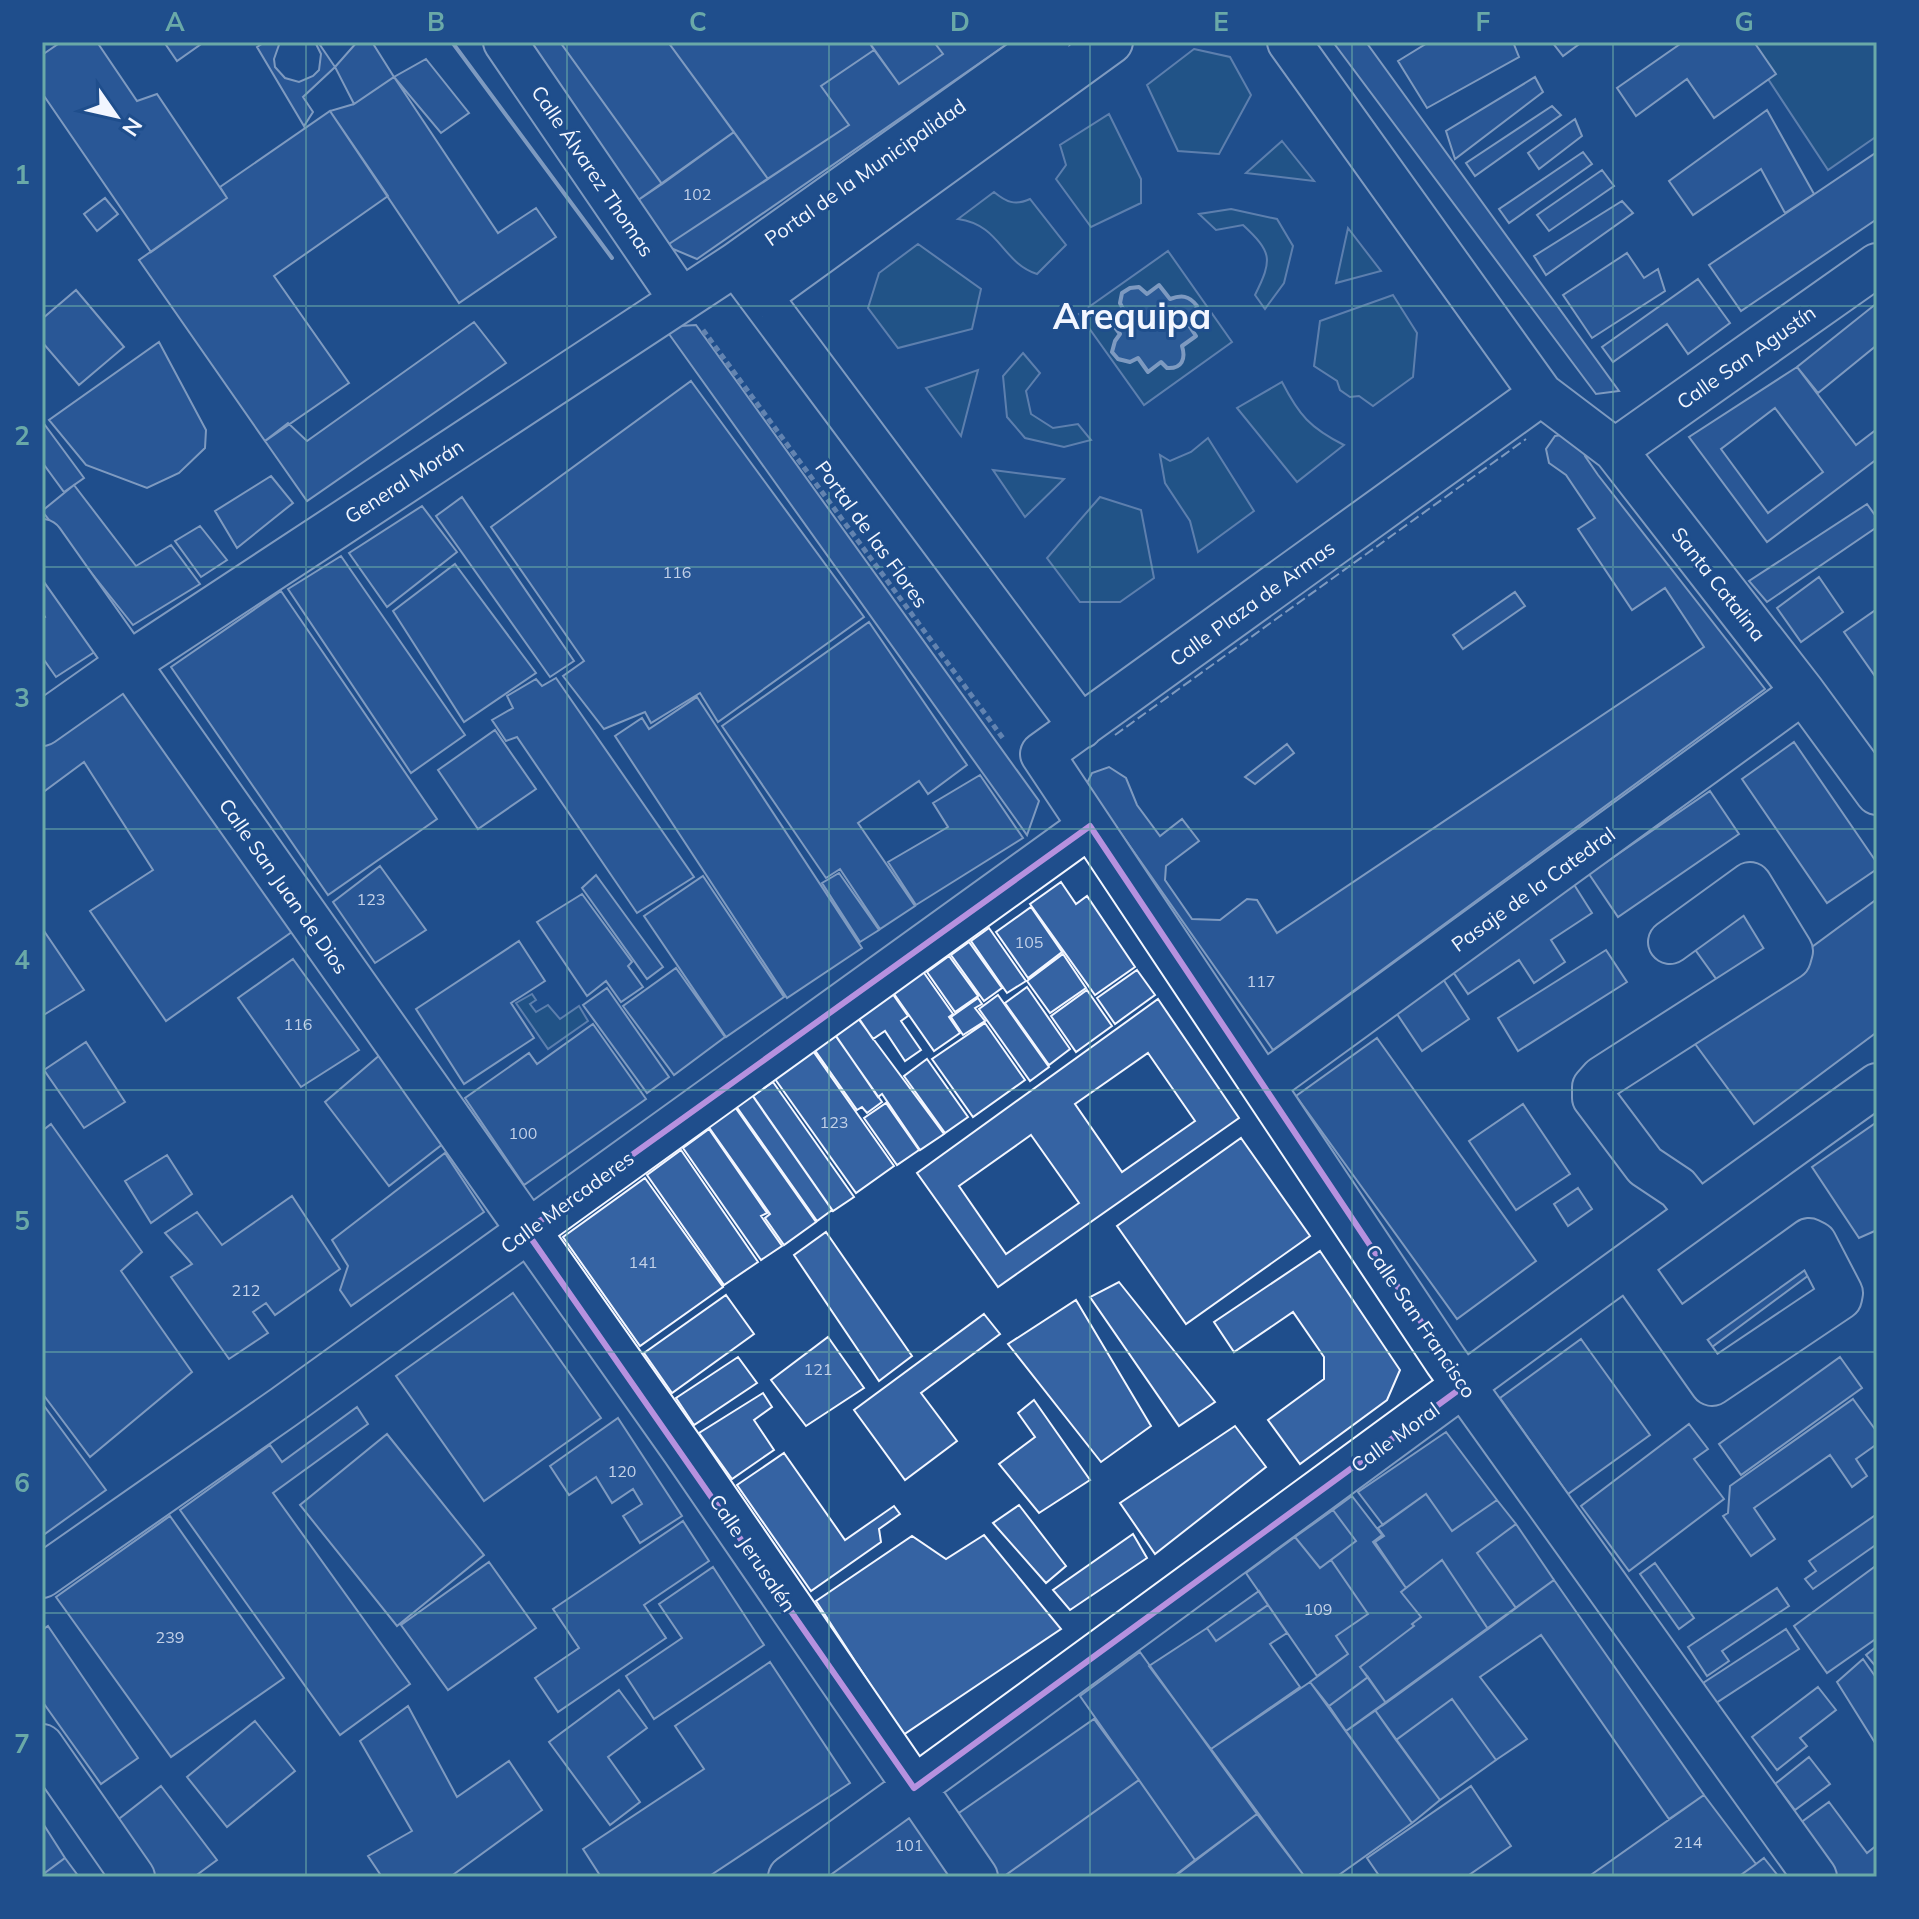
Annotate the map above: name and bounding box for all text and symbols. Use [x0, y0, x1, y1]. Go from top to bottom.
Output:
text: A [165, 5, 185, 38]
text: B [427, 5, 445, 38]
text: C [689, 5, 707, 38]
text: D [950, 5, 970, 38]
text: E [1213, 5, 1229, 38]
text: F [1476, 5, 1491, 38]
text: G [1734, 5, 1754, 38]
north arrow [76, 76, 156, 156]
street label: Calle Álvarez Thomas [526, 81, 660, 261]
street label: Portal de la Municipalidad [759, 93, 971, 251]
text: N [116, 112, 149, 142]
text: 1 [14, 158, 30, 191]
house number: 102 [683, 184, 711, 204]
district label: Arequipa [1053, 293, 1211, 338]
street label: Calle San Agustín [1672, 300, 1820, 414]
text: 2 [14, 419, 30, 452]
street label: General Morán [340, 433, 468, 529]
street label: Portal de las Flores [810, 455, 934, 613]
street label: Santa Catalina [1667, 522, 1771, 646]
street label: Calle Plaza de Armas [1165, 535, 1339, 671]
house number: 116 [663, 562, 691, 582]
text: 3 [14, 681, 30, 714]
street label: Calle San Juan de Dios [214, 793, 354, 979]
street label: Pasaje de la Catedral [1446, 821, 1620, 957]
house number: 123 [357, 889, 385, 909]
house number: 105 [1015, 932, 1043, 952]
text: 4 [14, 943, 30, 976]
house number: 117 [1247, 971, 1275, 991]
house number: 116 [284, 1014, 312, 1034]
house number: 123 [820, 1112, 848, 1132]
house number: 100 [509, 1123, 537, 1143]
street label: Calle Mercaderes [495, 1145, 639, 1259]
text: 5 [14, 1204, 30, 1237]
street label: Calle San Francisco [1360, 1239, 1482, 1403]
house number: 141 [629, 1252, 657, 1272]
house number: 212 [232, 1280, 260, 1300]
house number: 121 [804, 1359, 832, 1379]
street label: Calle Moral [1346, 1396, 1444, 1478]
house number: 120 [608, 1461, 636, 1481]
text: 6 [14, 1466, 30, 1499]
street label: Calle Jerusalén [704, 1489, 802, 1617]
house number: 109 [1304, 1599, 1332, 1619]
house number: 239 [156, 1627, 184, 1647]
text: 7 [14, 1727, 30, 1760]
house number: 214 [1674, 1832, 1703, 1852]
house number: 101 [895, 1835, 923, 1855]

